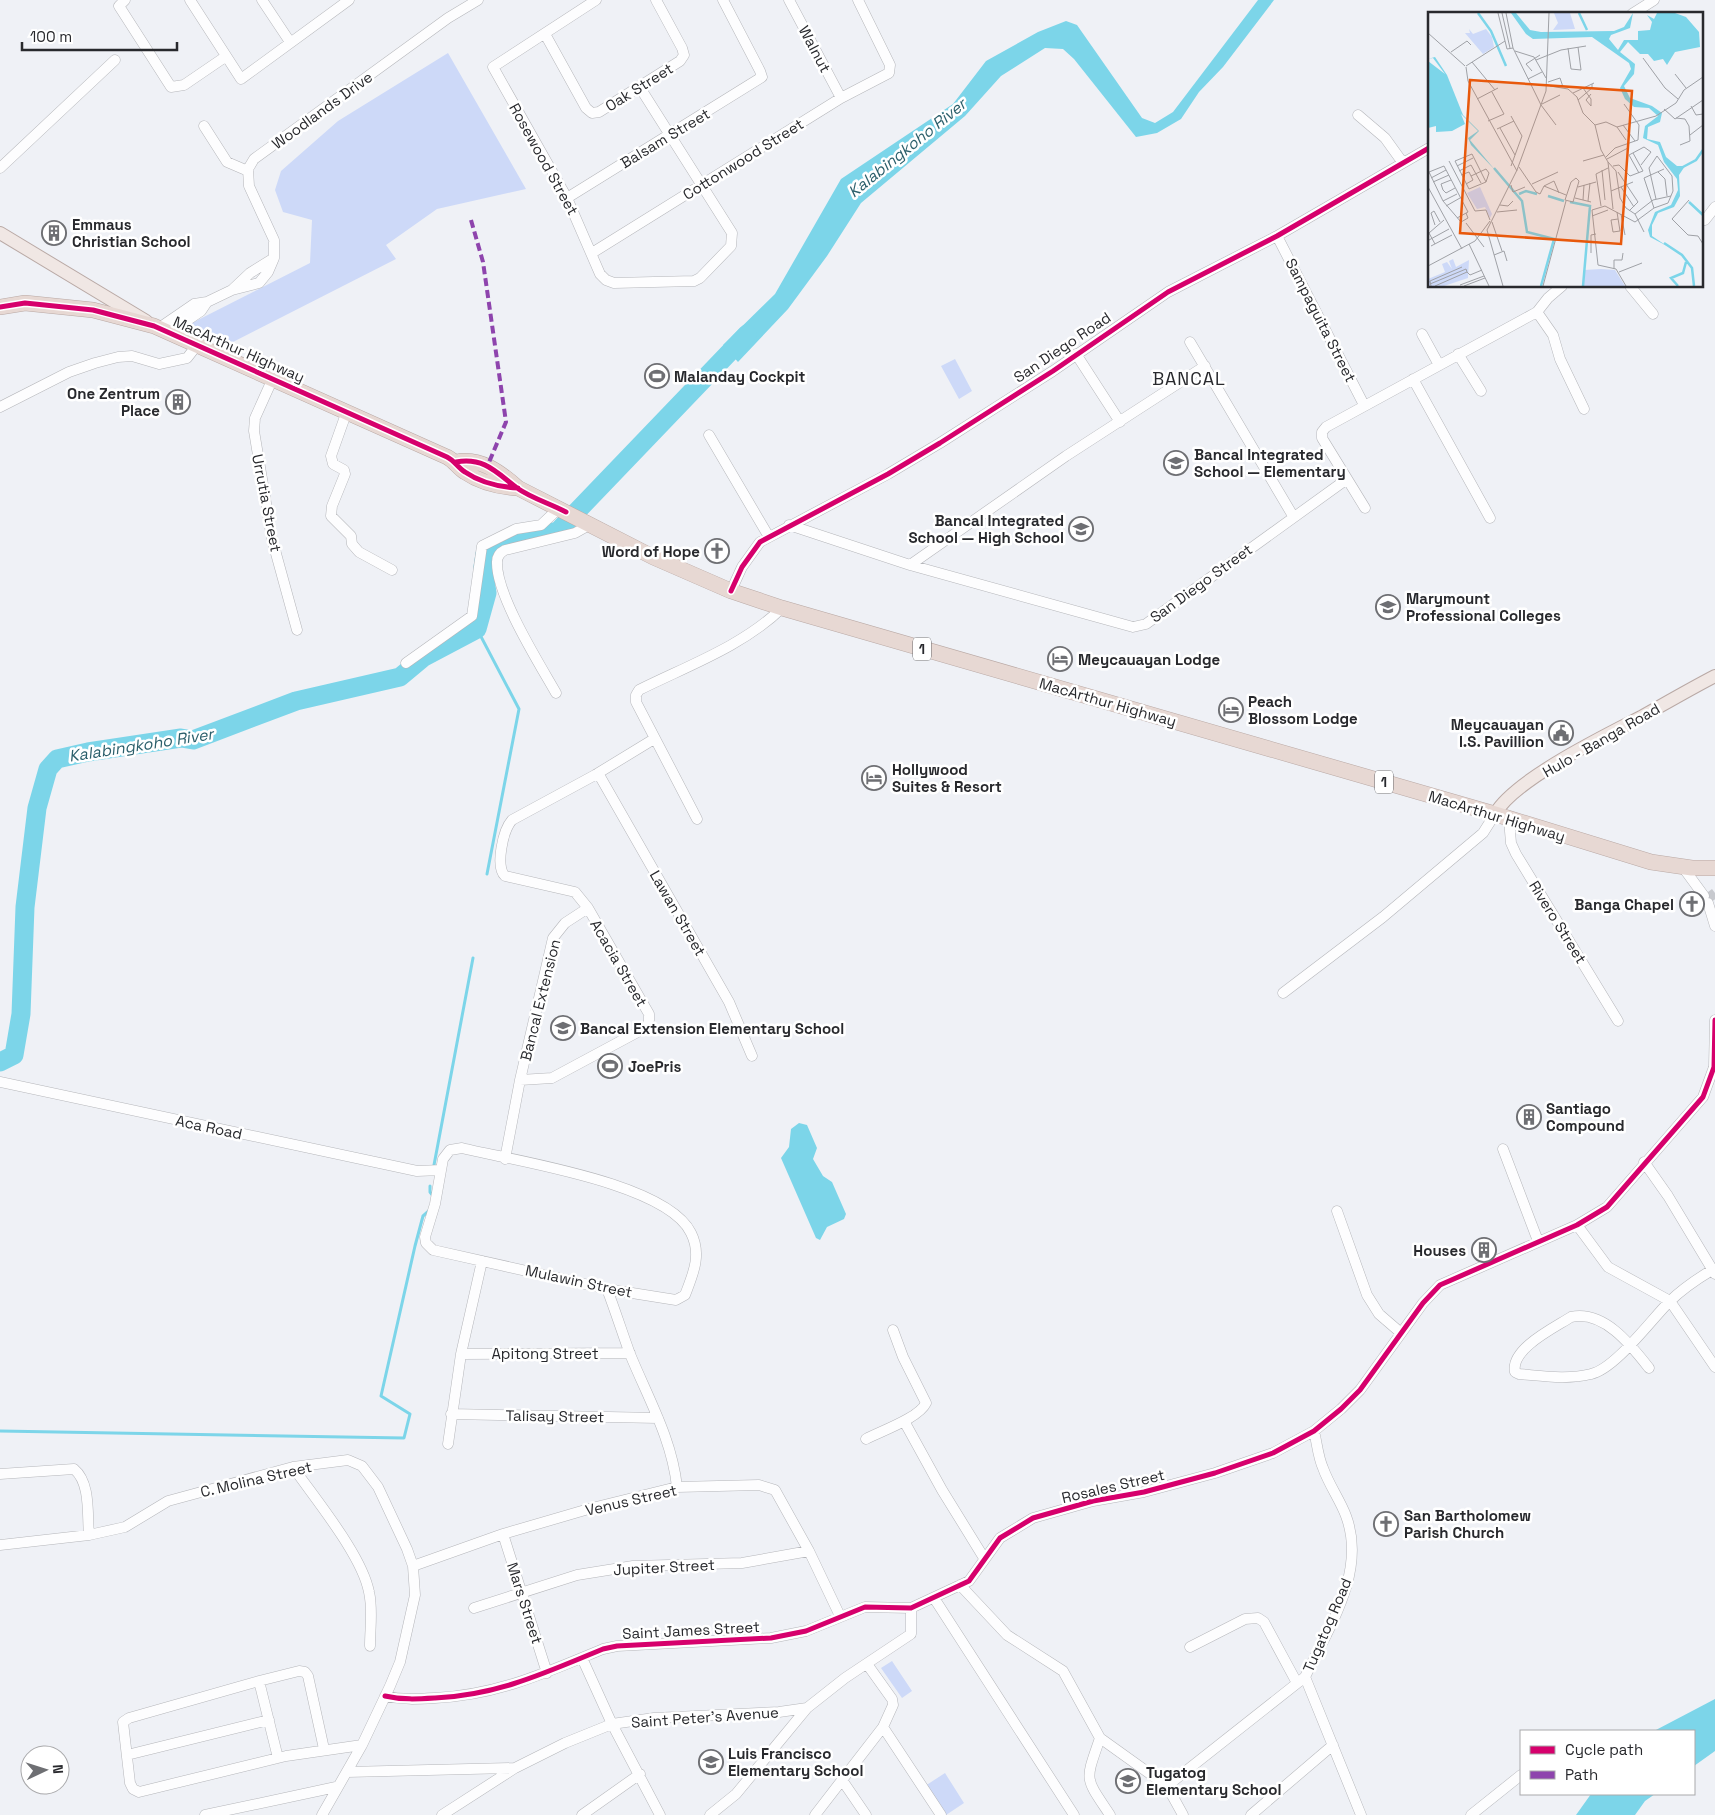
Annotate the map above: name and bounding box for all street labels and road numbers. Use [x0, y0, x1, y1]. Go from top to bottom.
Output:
street label: Walnut [795, 22, 835, 76]
street label: Oak Street [602, 59, 677, 115]
street label: Woodlands Drive [268, 67, 376, 153]
street label: Rosewood Street [505, 100, 583, 218]
street label: Balsam Street [617, 104, 713, 172]
street label: Cottonwood Street [679, 114, 807, 204]
street label: Sampaguita Street [1282, 255, 1360, 385]
street label: San Diego Road [1010, 308, 1114, 386]
street label: MacArthur Highway [170, 311, 308, 387]
street label: Urrutia Street [248, 452, 286, 554]
street label: San Diego Street [1146, 539, 1256, 627]
road number: 1 [913, 638, 931, 661]
street label: MacArthur Highway [1037, 673, 1179, 731]
street label: Hulo - Banga Road [1539, 699, 1663, 781]
road number: 1 [1375, 770, 1393, 794]
street label: MacArthur Highway [1426, 786, 1568, 846]
street label: Lawan Street [646, 867, 710, 959]
street label: Rivero Street [1525, 877, 1591, 967]
street label: Acacia Street [586, 916, 652, 1010]
street label: Bancal Extension [516, 937, 564, 1063]
street label: Aca Road [174, 1111, 244, 1143]
street label: Mulawin Street [524, 1260, 634, 1302]
street label: Apitong Street [491, 1344, 599, 1363]
street label: Talisay Street [506, 1406, 605, 1426]
street label: C. Molina Street [198, 1457, 314, 1501]
street label: Rosales Street [1060, 1465, 1167, 1507]
street label: Venus Street [583, 1480, 679, 1520]
street label: Jupiter Street [613, 1555, 715, 1579]
street label: Mars Street [503, 1560, 547, 1646]
street label: Tugatog Road [1299, 1575, 1355, 1675]
street label: Saint James Street [622, 1617, 760, 1643]
street label: Saint Peter's Avenue [631, 1702, 780, 1732]

